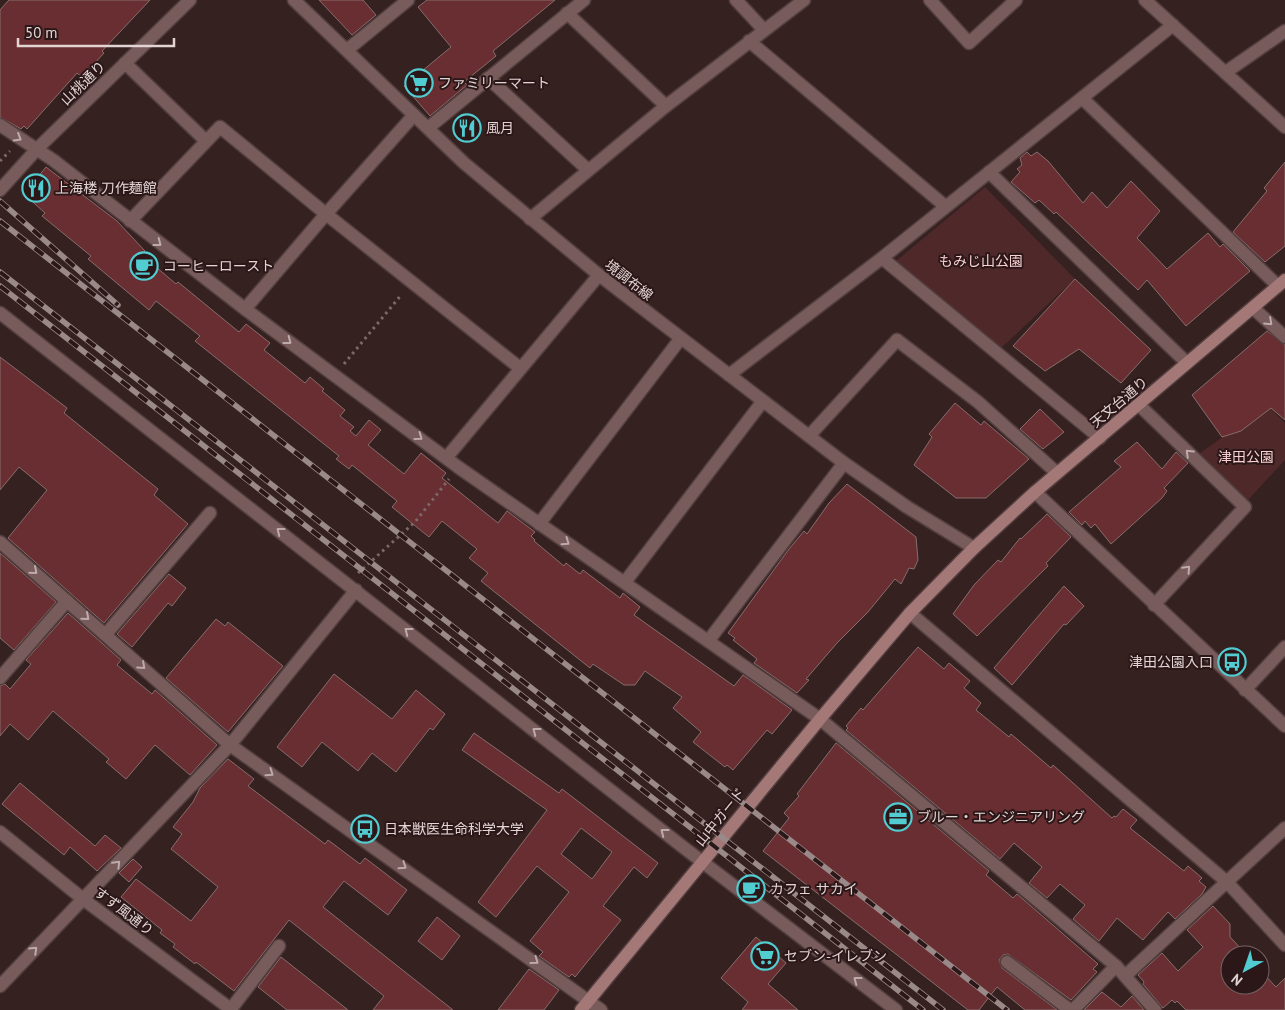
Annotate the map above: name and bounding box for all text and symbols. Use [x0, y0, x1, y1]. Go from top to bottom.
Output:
scale bar [18, 15, 174, 47]
text: 50 m [25, 23, 58, 42]
street label: 山桃通り [57, 57, 109, 109]
supermarket icon: ファミリーマート [404, 68, 434, 98]
place label: ファミリーマート [438, 74, 550, 92]
restaurant icon: 風月 [452, 113, 482, 143]
place label: 風月 [486, 119, 514, 137]
one-way arrow [12, 132, 21, 142]
restaurant icon: 上海楼 刀作麺館 [21, 173, 51, 203]
place label: 上海楼 刀作麺館 [55, 179, 157, 197]
one-way arrow [153, 238, 162, 247]
cafe icon: コーヒーロースト [129, 251, 159, 281]
park label: もみじ山公園 [939, 252, 1023, 270]
street label: 境調布線 [601, 256, 657, 304]
place label: コーヒーロースト [163, 257, 274, 275]
one-way arrow [1263, 317, 1272, 326]
one-way arrow [282, 336, 291, 344]
street label: 天文台通り [1086, 373, 1152, 431]
one-way arrow [413, 431, 423, 440]
park label: 津田公園 [1218, 448, 1274, 466]
one-way arrow [1186, 450, 1195, 459]
one-way arrow [277, 529, 286, 537]
one-way arrow [560, 536, 569, 545]
one-way arrow [28, 566, 37, 575]
one-way arrow [1181, 566, 1190, 575]
one-way arrow [81, 612, 90, 621]
one-way arrow [405, 629, 414, 637]
bus stop icon: 津田公園入口 [1217, 647, 1247, 677]
place label: 津田公園入口 [1129, 653, 1213, 671]
one-way arrow [136, 661, 145, 669]
one-way arrow [533, 729, 542, 737]
one-way arrow [264, 767, 274, 776]
street label: 山中ガード [691, 784, 749, 850]
office icon: ブルー・エンジニアリング [883, 802, 913, 832]
place label: ブルー・エンジニアリング [917, 808, 1085, 826]
bus stop icon: 日本獣医生命科学大学 [350, 814, 380, 844]
place label: 日本獣医生命科学大学 [384, 820, 524, 838]
one-way arrow [661, 829, 670, 837]
one-way arrow [397, 860, 407, 869]
one-way arrow [111, 861, 120, 870]
cafe icon: カフェ サカイ [736, 874, 766, 904]
place label: カフェ サカイ [770, 880, 858, 898]
street label: すず風通り [91, 883, 157, 939]
supermarket icon: セブン-イレブン [750, 941, 780, 971]
north arrow [1220, 945, 1270, 995]
one-way arrow [28, 947, 37, 956]
place label: セブン-イレブン [784, 947, 887, 965]
one-way arrow [529, 955, 539, 964]
text: N [1227, 970, 1246, 990]
one-way arrow [854, 978, 863, 986]

